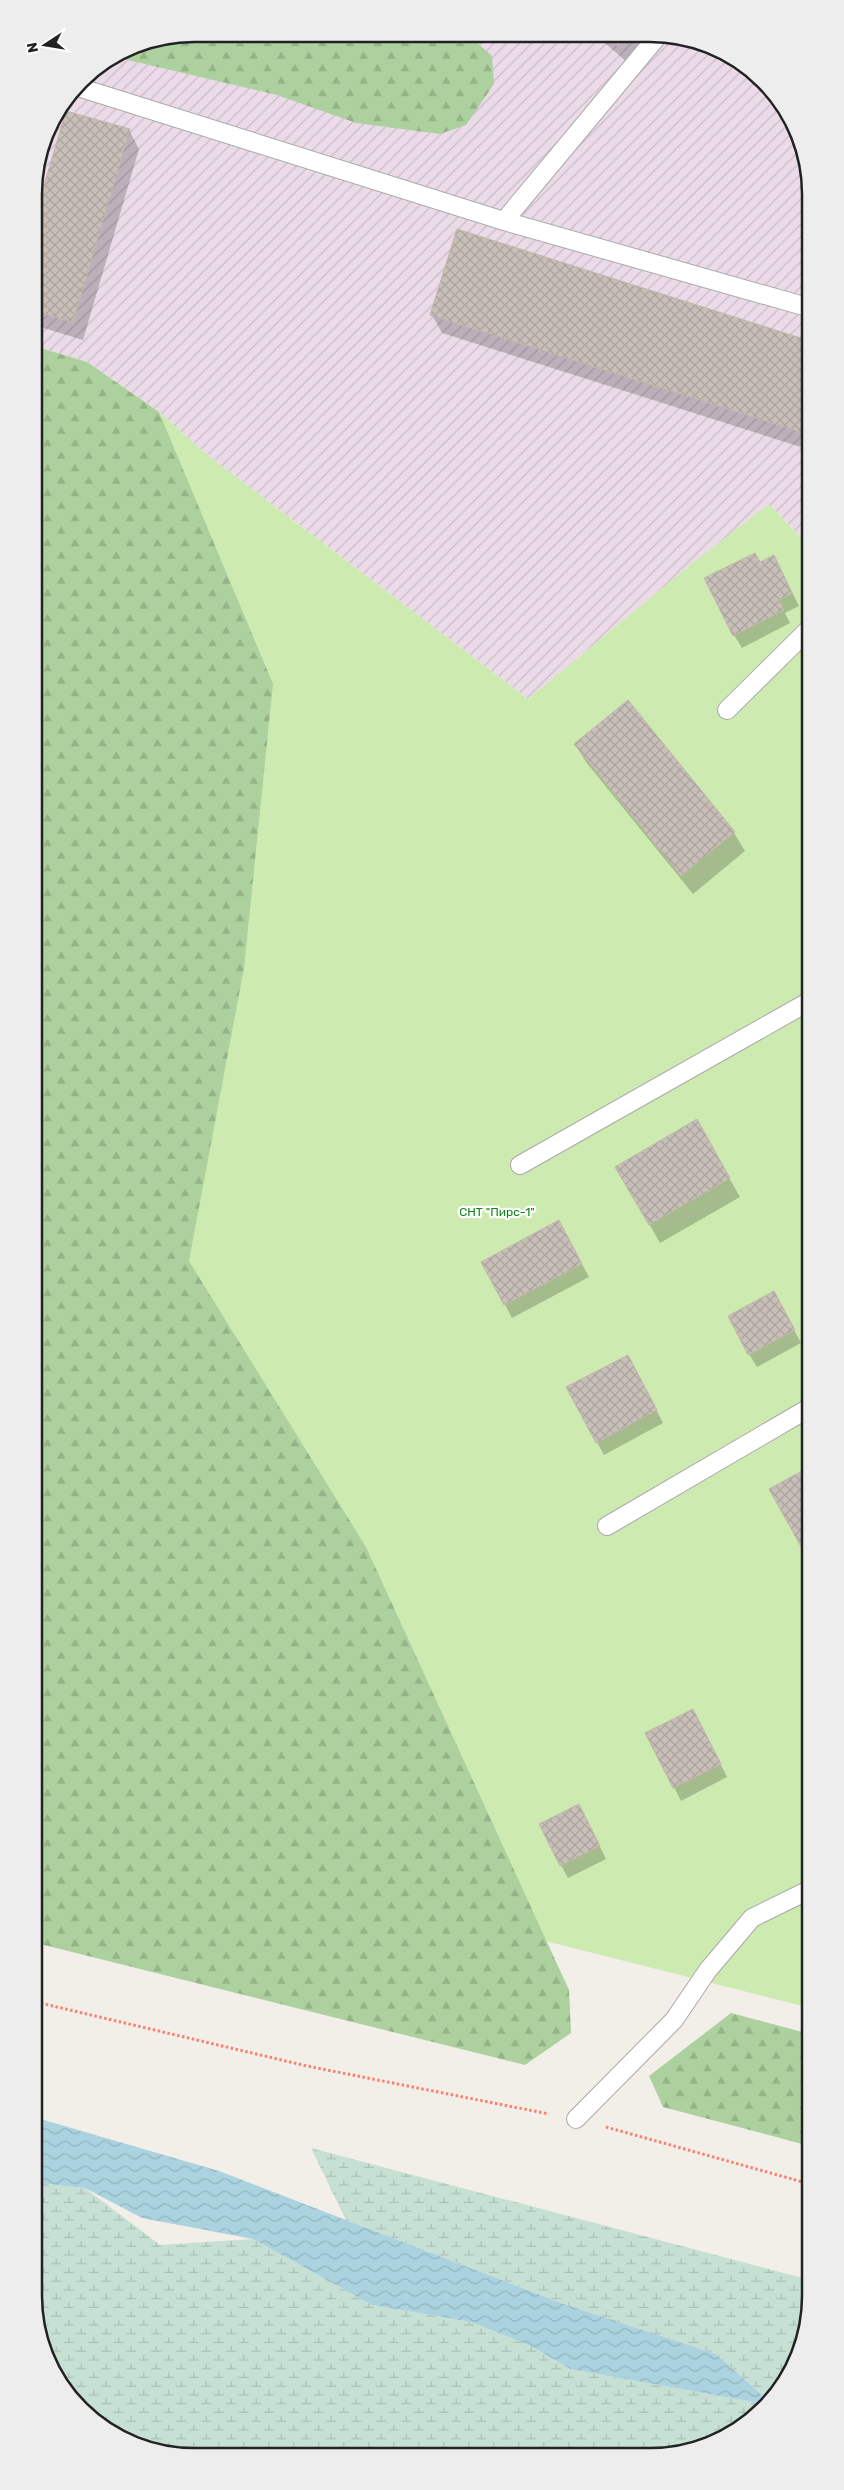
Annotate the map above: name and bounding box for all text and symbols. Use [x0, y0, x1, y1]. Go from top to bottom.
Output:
north arrow [20, 20, 70, 70]
text: N [23, 41, 42, 54]
park label: СНТ "Пирс-1" [459, 1205, 535, 1219]

